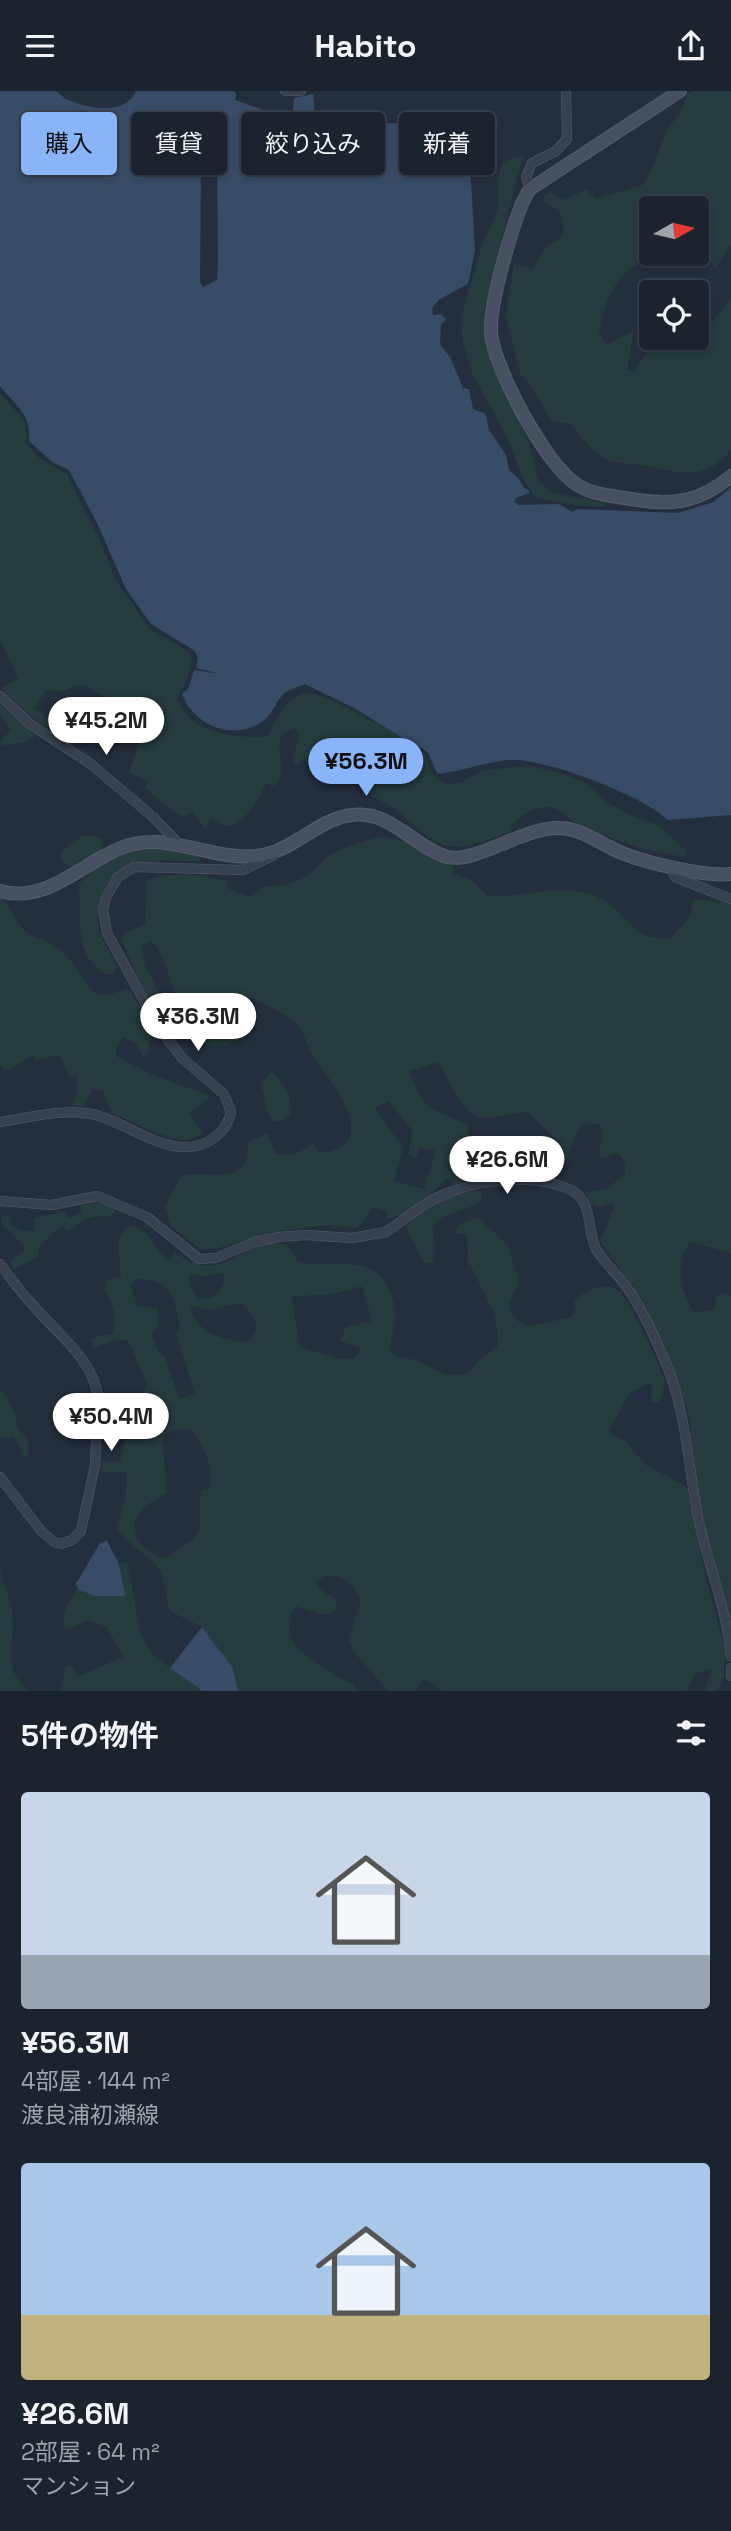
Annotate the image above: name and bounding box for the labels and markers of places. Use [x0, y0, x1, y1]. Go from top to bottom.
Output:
pin: ¥45.2M [49, 697, 163, 757]
pin: ¥56.3M [309, 739, 423, 798]
pin: ¥36.3M [141, 993, 255, 1053]
pin: ¥26.6M [450, 1137, 564, 1196]
pin: ¥50.4M [54, 1393, 168, 1453]

